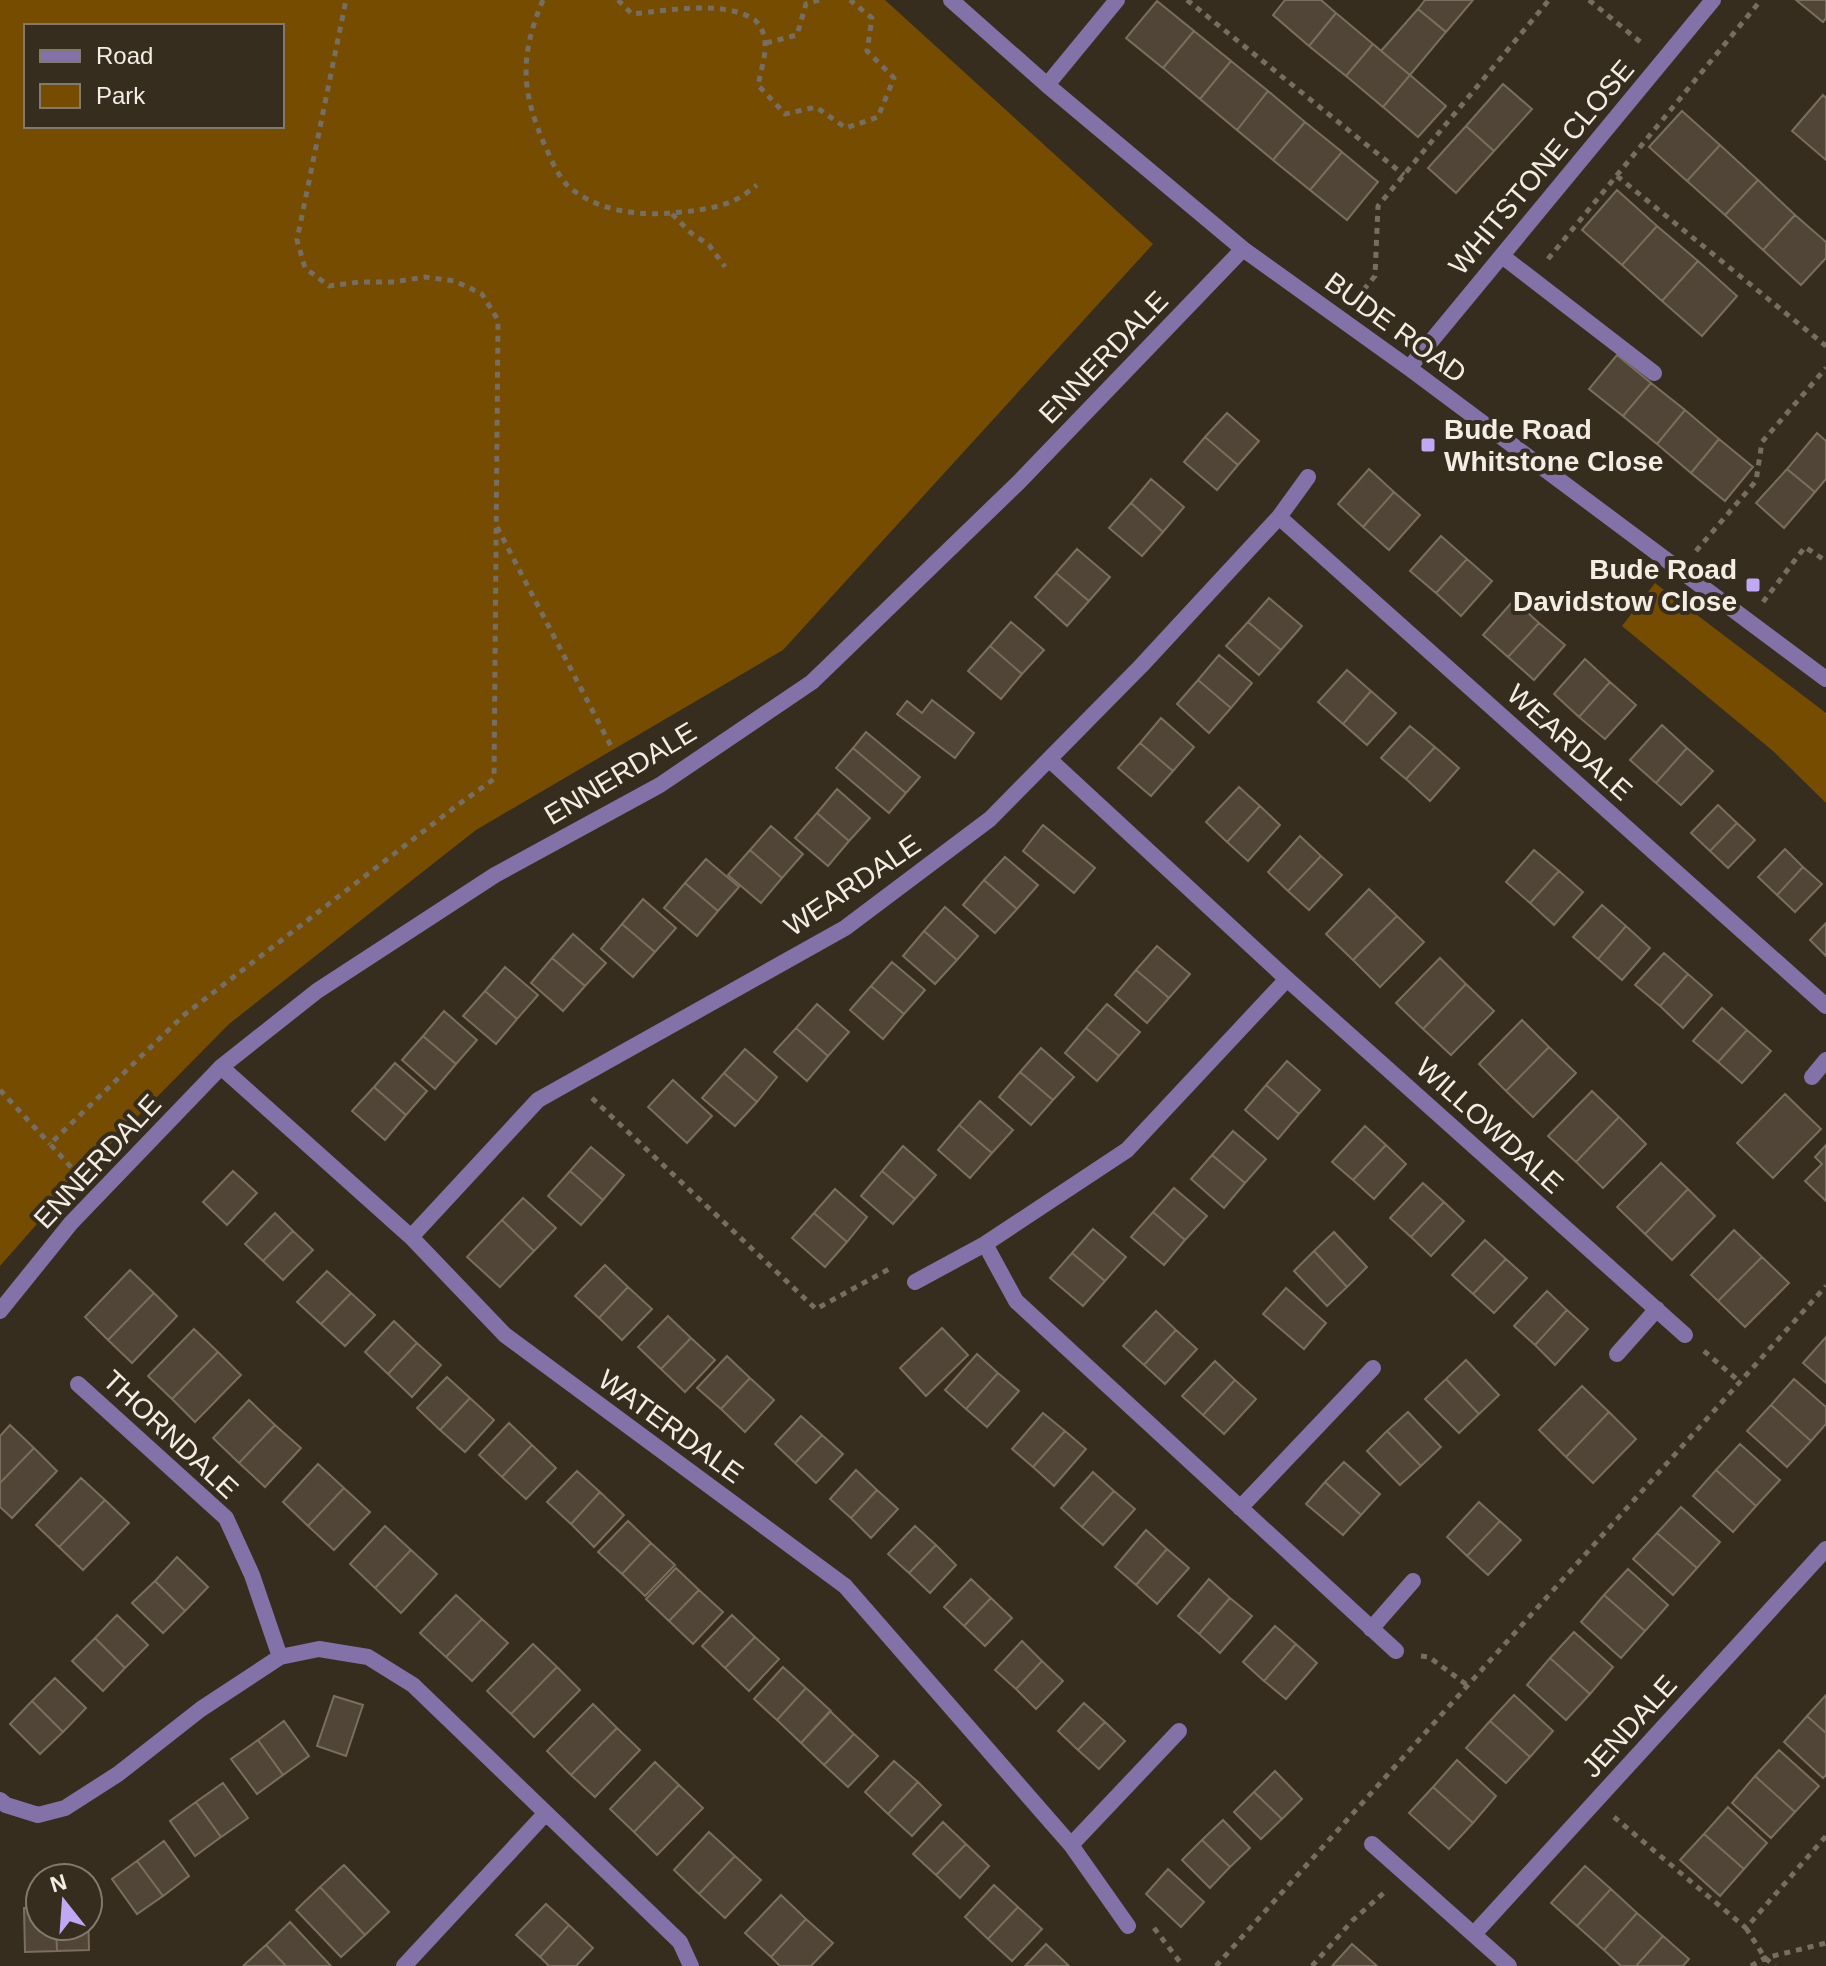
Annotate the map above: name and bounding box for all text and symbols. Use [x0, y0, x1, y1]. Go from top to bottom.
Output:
legend [24, 24, 284, 128]
text: Road [96, 42, 153, 69]
street label: WHITSTONE CLOSE [1443, 54, 1640, 281]
text: Park [96, 82, 146, 109]
street label: BUDE ROAD [1319, 266, 1472, 389]
street label: ENNERDALE [1033, 285, 1174, 430]
place label: Bude Road Whitstone Close [1444, 414, 1663, 477]
marker: Bude Road Whitstone Close [1419, 436, 1437, 454]
place label: Bude Road Davidstow Close [1513, 554, 1737, 617]
marker: Bude Road Davidstow Close [1744, 576, 1762, 594]
street label: WEARDALE [1501, 678, 1638, 806]
street label: ENNERDALE [539, 716, 702, 831]
street label: WEARDALE [778, 829, 926, 942]
street label: WILLOWDALE [1410, 1051, 1569, 1199]
street label: ENNERDALE [28, 1088, 167, 1235]
street label: THORNDALE [97, 1364, 244, 1505]
street label: WATERDALE [592, 1364, 749, 1489]
street label: JENDALE [1576, 1669, 1683, 1784]
north arrow [24, 1862, 104, 1942]
text: N [47, 1869, 70, 1898]

